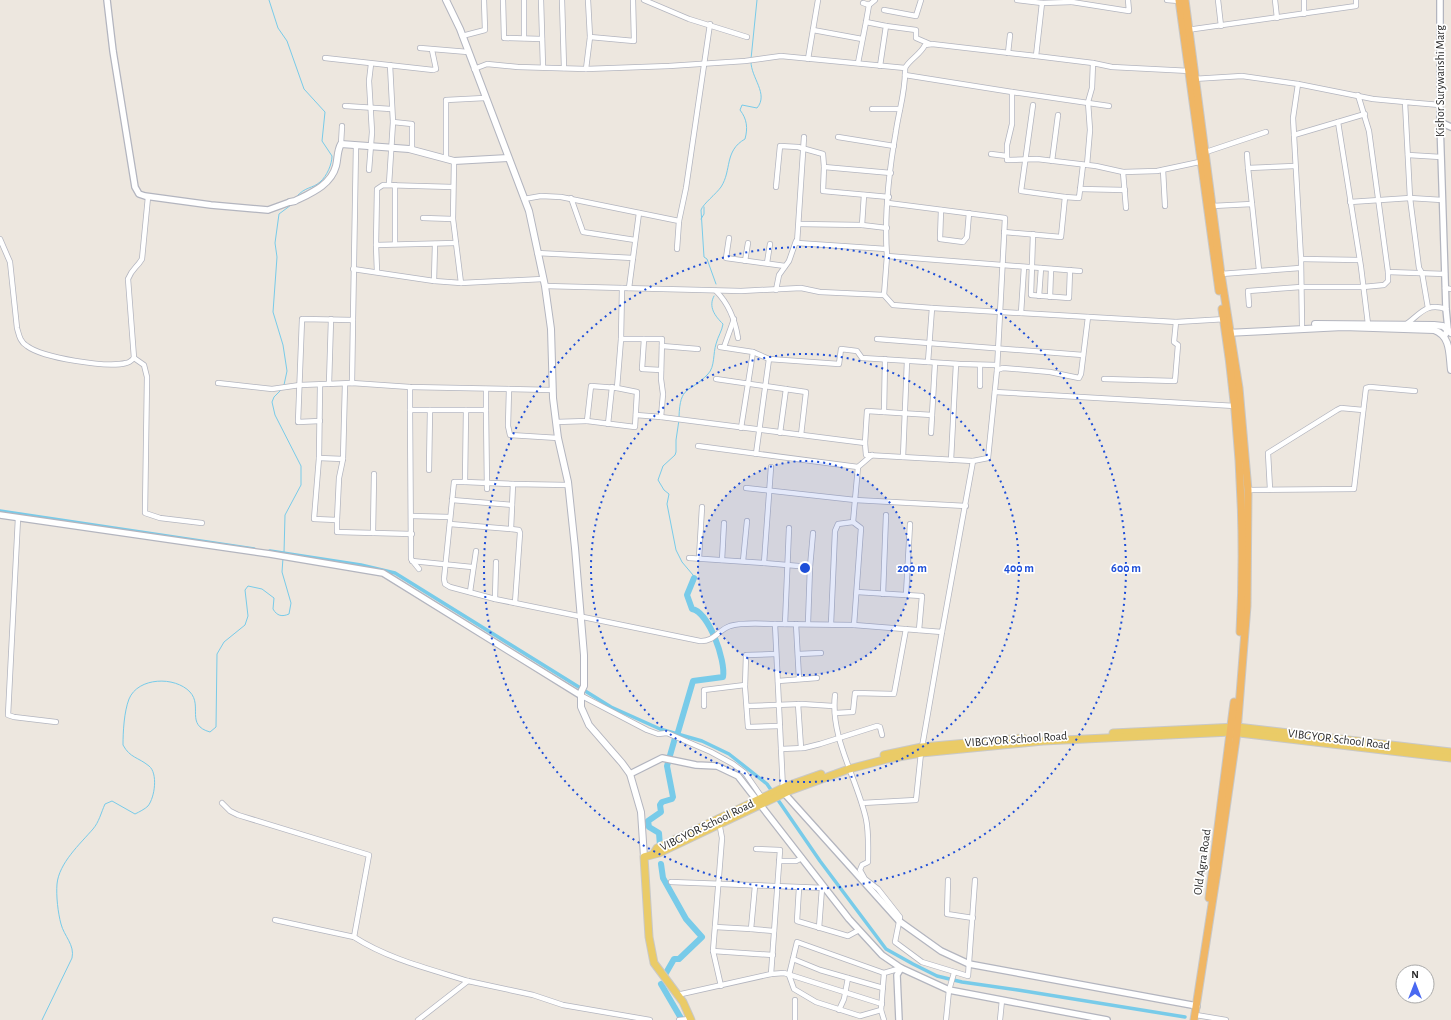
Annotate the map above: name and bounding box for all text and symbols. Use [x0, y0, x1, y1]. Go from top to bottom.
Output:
street label: Kishor Surywanshi Marg [1434, 25, 1447, 137]
centre of rings [798, 561, 812, 575]
text: 200 m [897, 562, 927, 574]
text: 400 m [1004, 562, 1034, 574]
text: 600 m [1111, 562, 1141, 574]
street label: VIBGYOR School Road [1287, 727, 1391, 751]
street label: VIBGYOR School Road [964, 729, 1068, 749]
street label: VIBGYOR School Road [658, 797, 756, 853]
street label: Old Agra Road [1191, 828, 1213, 896]
north arrow [1395, 964, 1435, 1004]
text: N [1411, 969, 1419, 980]

